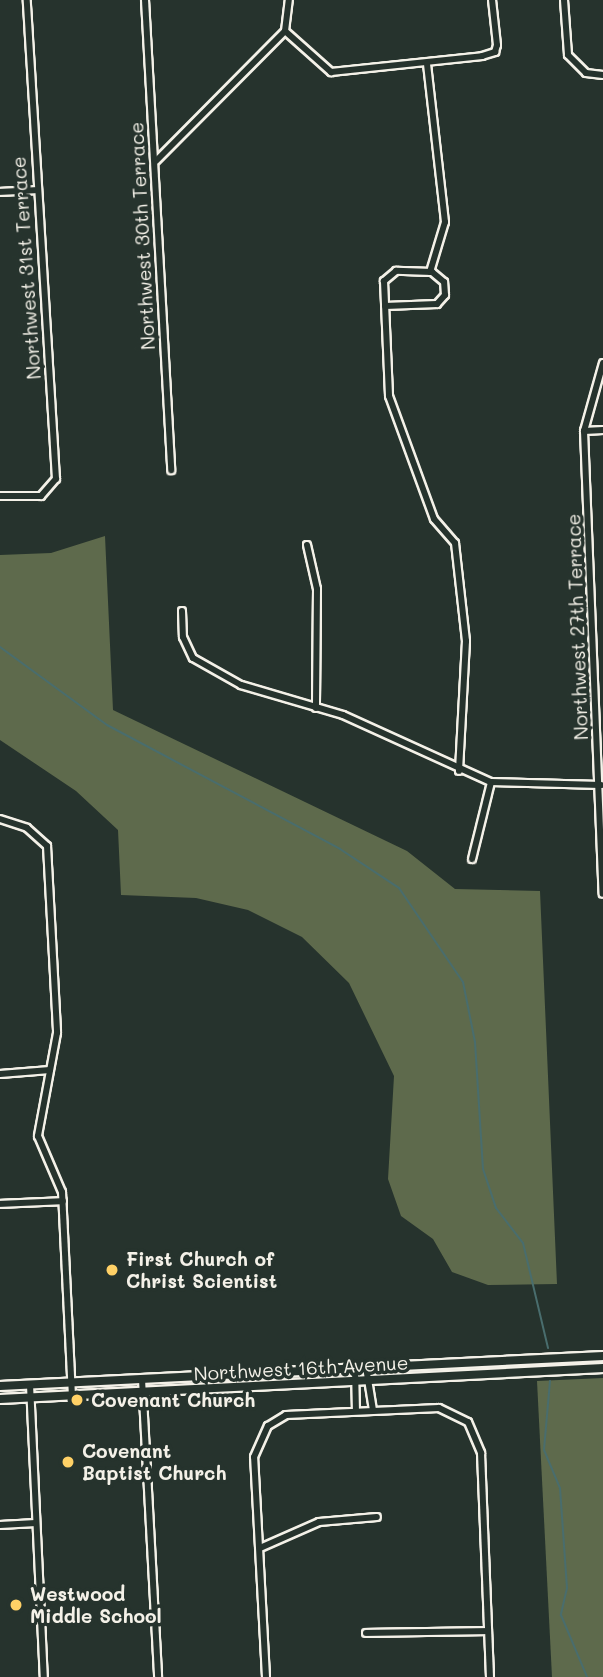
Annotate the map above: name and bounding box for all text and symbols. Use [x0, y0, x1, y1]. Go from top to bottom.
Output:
street label: Northwest 30th Terrace [125, 121, 159, 351]
street label: Northwest 31st Terrace [7, 156, 45, 380]
street label: Northwest 27th Terrace [562, 513, 592, 741]
place label: First Church of Christ Scientist [126, 1248, 277, 1292]
marker: First Church of Christ Scientist [104, 1262, 120, 1278]
street label: Northwest 16th Avenue [193, 1351, 409, 1385]
place label: Covenant Church [91, 1389, 255, 1411]
marker: Covenant Church [69, 1392, 85, 1408]
place label: Covenant Baptist Church [82, 1440, 226, 1484]
marker: Covenant Baptist Church [60, 1454, 76, 1470]
place label: Westwood Middle School [30, 1583, 162, 1627]
marker: Westwood Middle School [8, 1597, 24, 1613]

